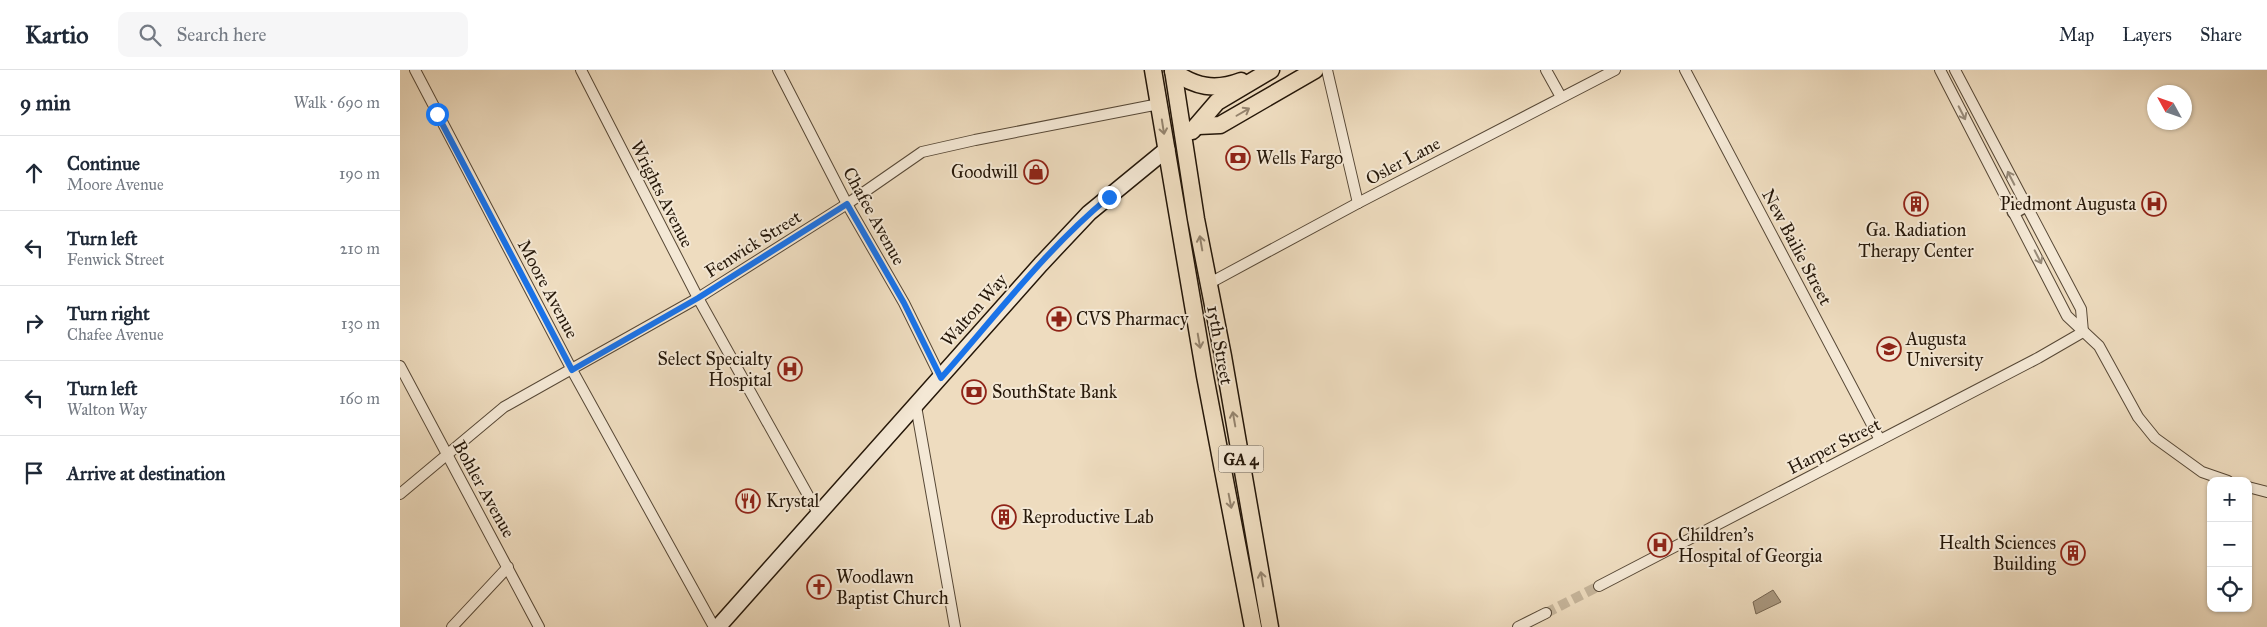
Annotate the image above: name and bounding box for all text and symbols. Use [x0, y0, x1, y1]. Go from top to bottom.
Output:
search box [118, 12, 468, 57]
text: Kartio [25, 20, 88, 50]
icon: search [136, 21, 164, 49]
text: Search here [176, 23, 266, 46]
text: Map [2059, 24, 2094, 46]
text: Layers [2122, 24, 2172, 46]
text: Share [2200, 24, 2242, 46]
north arrow [2147, 85, 2192, 130]
text: 9 min [20, 90, 71, 116]
text: Walk · 690 m [294, 93, 380, 112]
route start [426, 103, 449, 126]
one-way arrow [1236, 106, 1250, 116]
one-way arrow [1957, 106, 1967, 121]
one-way arrow [1159, 118, 1169, 134]
street label: Osler Lane [1362, 132, 1444, 190]
street label: Wrights Avenue [625, 137, 698, 252]
bank icon: Wells Fargo [1225, 145, 1251, 171]
place label: Wells Fargo [1256, 147, 1343, 170]
text: Continue [67, 152, 140, 175]
icon: ahead [20, 159, 48, 187]
shop icon: Goodwill [1023, 159, 1049, 185]
place label: Goodwill [951, 161, 1018, 183]
street label: Chafee Avenue [838, 163, 910, 269]
text: 190 m [339, 164, 380, 183]
one-way arrow [2006, 171, 2016, 186]
text: Moore Avenue [67, 175, 164, 194]
street label: New Bailie Street [1757, 185, 1837, 309]
route end [1098, 186, 1121, 209]
building icon: Ga. Radiation Therapy Center [1903, 191, 1929, 217]
hospital icon: Piedmont Augusta [2141, 191, 2167, 217]
place label: Piedmont Augusta [2000, 193, 2136, 216]
street label: Fenwick Street [701, 205, 806, 282]
place label: Ga. Radiation Therapy Center [1858, 219, 1974, 262]
text: Turn left [67, 227, 137, 250]
icon: left [20, 234, 48, 262]
one-way arrow [1195, 235, 1205, 251]
street label: Moore Avenue [513, 236, 583, 342]
text: 210 m [340, 239, 380, 258]
text: Fenwick Street [67, 250, 164, 269]
one-way arrow [2033, 250, 2043, 265]
street label: Walton Way [936, 268, 1012, 351]
text: Turn right [67, 302, 150, 325]
street label: 15th Street [1202, 304, 1238, 387]
pharmacy icon: CVS Pharmacy [1046, 306, 1072, 332]
place label: CVS Pharmacy [1076, 308, 1189, 330]
icon: right [20, 309, 48, 337]
text: 130 m [341, 314, 380, 333]
text: Chafee Avenue [67, 325, 164, 344]
place label: Augusta University [1905, 328, 1984, 371]
one-way arrow [1194, 333, 1204, 349]
school or university icon: Augusta University [1876, 336, 1902, 362]
place label: Select Specialty Hospital [657, 348, 773, 391]
hospital icon: Select Specialty Hospital [777, 356, 803, 382]
text: Turn left [67, 377, 137, 400]
bank icon: SouthState Bank [961, 379, 987, 405]
place label: SouthState Bank [992, 381, 1118, 403]
icon: left [20, 384, 48, 412]
text: 160 m [339, 389, 380, 408]
text: Walton Way [67, 400, 147, 419]
one-way arrow [1229, 411, 1239, 427]
street label: Harper Street [1784, 413, 1885, 479]
street label: Bohler Avenue [448, 436, 520, 542]
road number: GA 4 [1218, 446, 1264, 472]
icon: arrive [20, 459, 48, 487]
text: Arrive at destination [67, 462, 225, 485]
map controls [2207, 477, 2252, 612]
button: + [2207, 477, 2252, 522]
restaurant icon: Krystal [735, 488, 761, 514]
place label: Krystal [766, 490, 819, 512]
one-way arrow [1226, 493, 1235, 509]
building icon: Reproductive Lab [991, 504, 1017, 530]
place label: Reproductive Lab [1022, 506, 1154, 528]
button: − [2207, 522, 2252, 567]
place label: Children's Hospital of Georgia [1678, 524, 1823, 568]
hospital icon: Children's Hospital of Georgia [1647, 532, 1673, 558]
place label: Health Sciences Building [1939, 532, 2057, 576]
building icon: Health Sciences Building [2060, 540, 2086, 566]
place label: Woodlawn Baptist Church [836, 566, 949, 609]
button: locate [2207, 567, 2252, 612]
one-way arrow [1256, 571, 1266, 587]
church icon: Woodlawn Baptist Church [806, 574, 832, 600]

